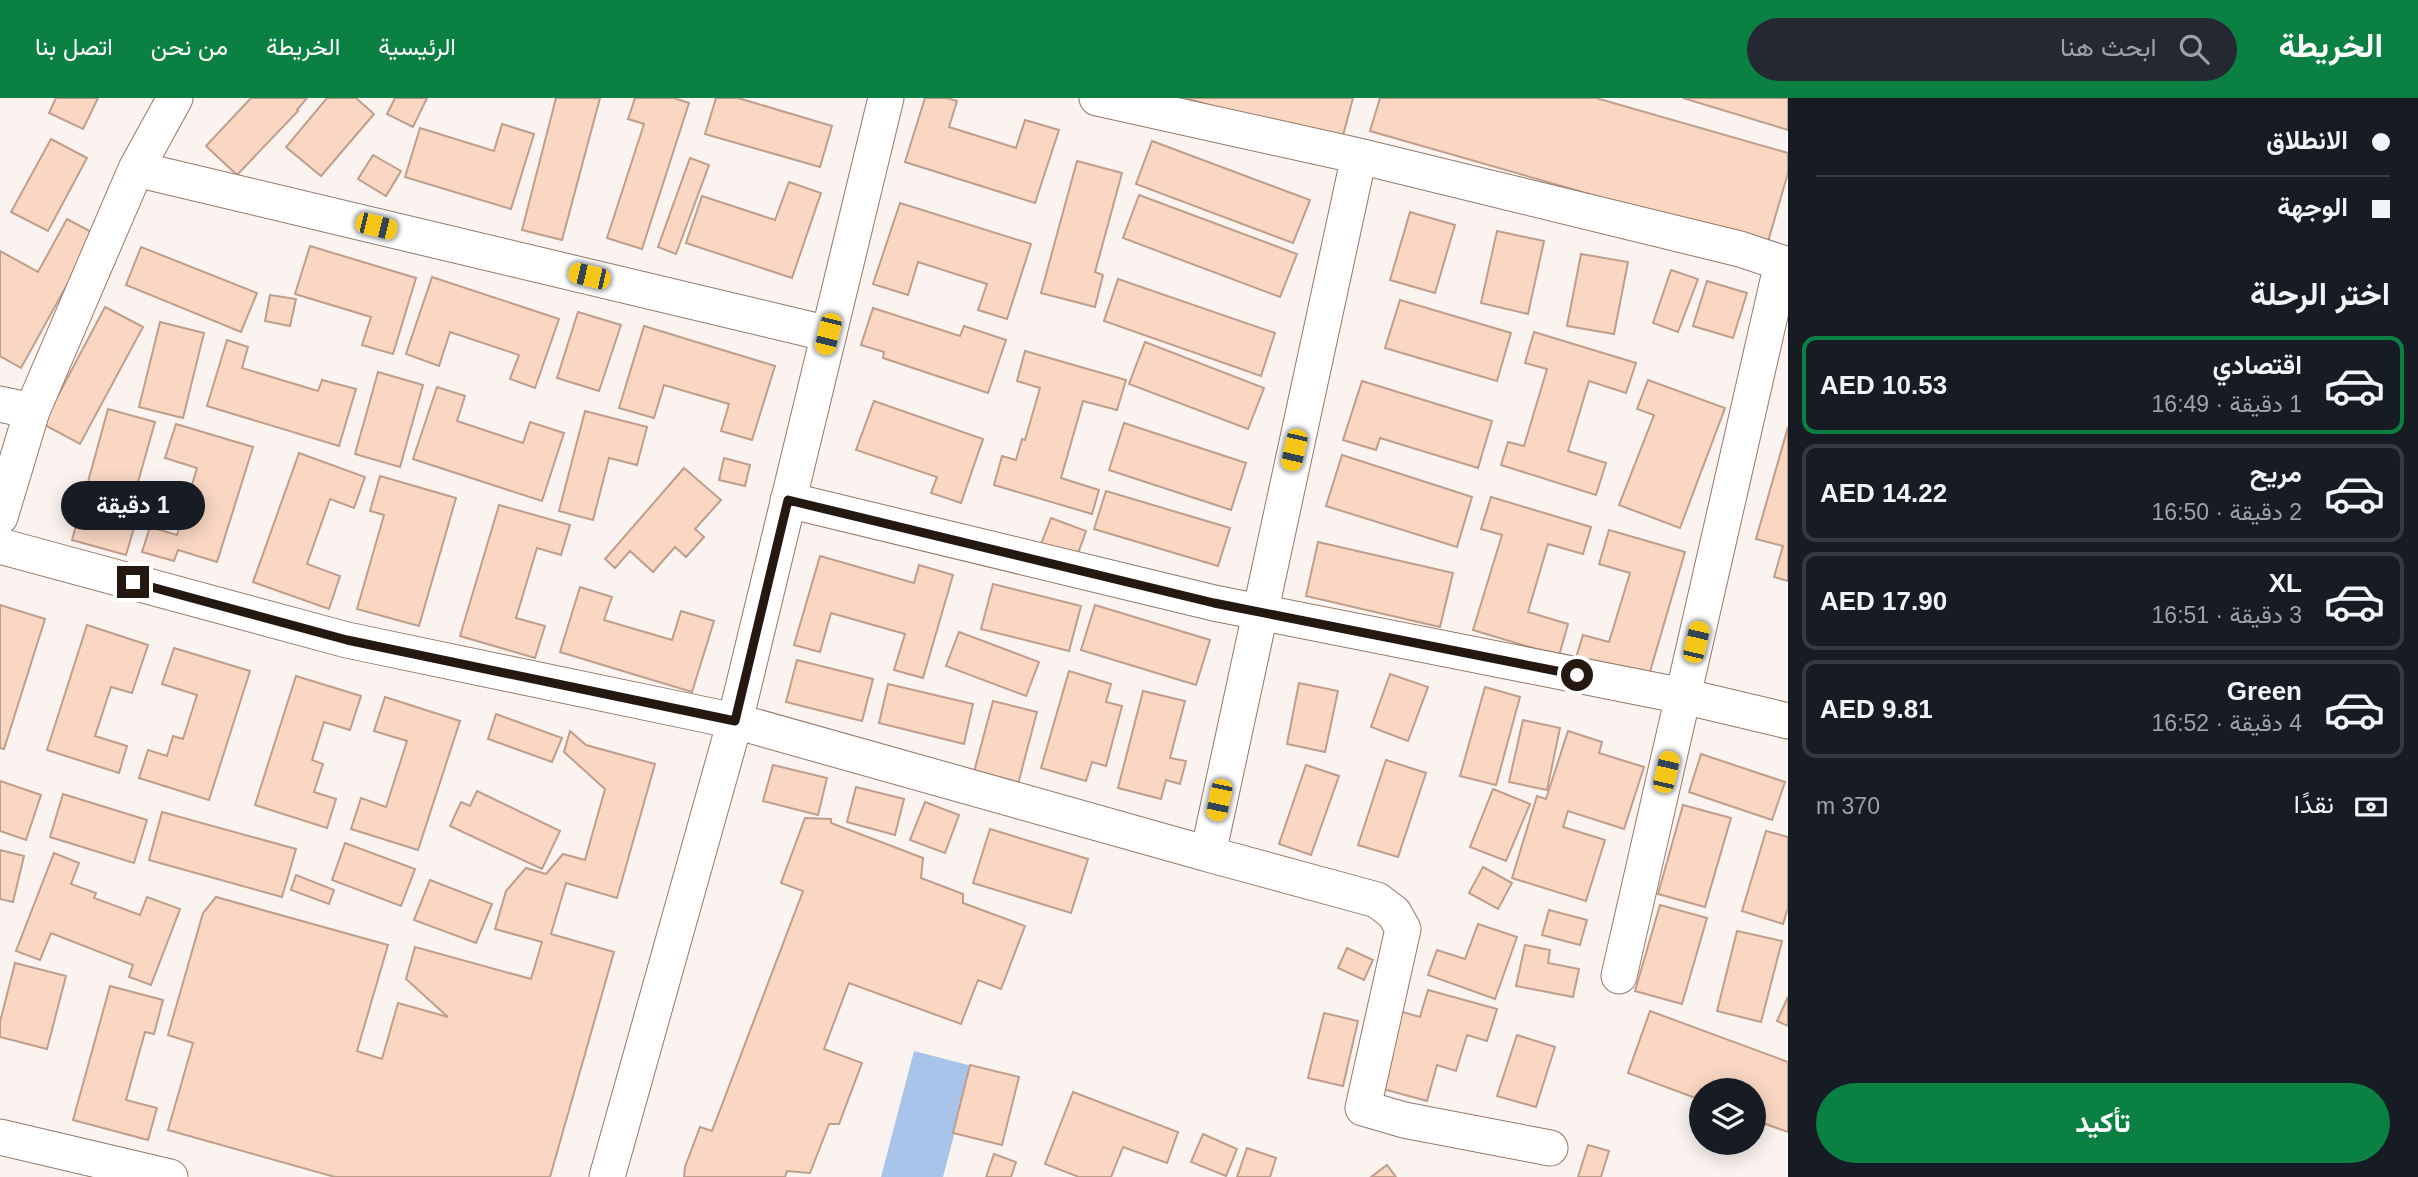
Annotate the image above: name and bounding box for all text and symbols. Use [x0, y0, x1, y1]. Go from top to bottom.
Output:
search box [1747, 18, 2237, 81]
text: الخريطة [2279, 27, 2383, 64]
icon: search [2175, 30, 2213, 68]
text: ابحث هنا [2060, 32, 2157, 62]
text: اتصل بنا [35, 33, 113, 60]
text: من نحن [151, 33, 228, 60]
text: الخريطة [266, 33, 340, 60]
text: الرئيسية [378, 33, 456, 60]
text: الانطلاق [2266, 125, 2348, 155]
text: الوجهة [2277, 192, 2348, 222]
car [354, 211, 399, 241]
car [567, 261, 612, 291]
text: اختر الرحلة [2250, 276, 2390, 312]
car [813, 311, 844, 357]
text: اقتصادي [2213, 350, 2302, 380]
icon: car [2323, 354, 2386, 417]
text: AED 10.53 [1820, 370, 1947, 400]
text: 1 دقيقة · 16:49 [2152, 391, 2302, 417]
car [1280, 427, 1309, 473]
text: مريح [2250, 458, 2302, 488]
icon: car [2323, 462, 2386, 525]
text: AED 14.22 [1820, 478, 1947, 508]
callout: 1 دقيقة [61, 480, 205, 530]
text: 1 دقيقة [96, 492, 170, 518]
text: 2 دقيقة · 16:50 [2152, 499, 2302, 525]
route end [117, 566, 149, 598]
text: XL [2269, 568, 2302, 598]
icon: car [2323, 570, 2386, 633]
text: AED 17.90 [1820, 586, 1947, 616]
text: 3 دقيقة · 16:51 [2152, 602, 2302, 628]
car [1682, 619, 1711, 665]
route start [1561, 659, 1593, 691]
text: Green [2227, 676, 2302, 706]
icon: car [2323, 678, 2386, 741]
text: AED 9.81 [1820, 694, 1933, 724]
text: 4 دقيقة · 16:52 [2152, 710, 2302, 736]
car [1652, 749, 1681, 795]
car [1205, 777, 1234, 823]
icon: cash [2352, 788, 2390, 826]
text: نقدًا [2294, 789, 2334, 819]
text: 370 m [1816, 793, 1880, 819]
map controls [1689, 1078, 1766, 1155]
button: layers [1689, 1078, 1766, 1155]
button: تأكيد [1816, 1083, 2390, 1163]

